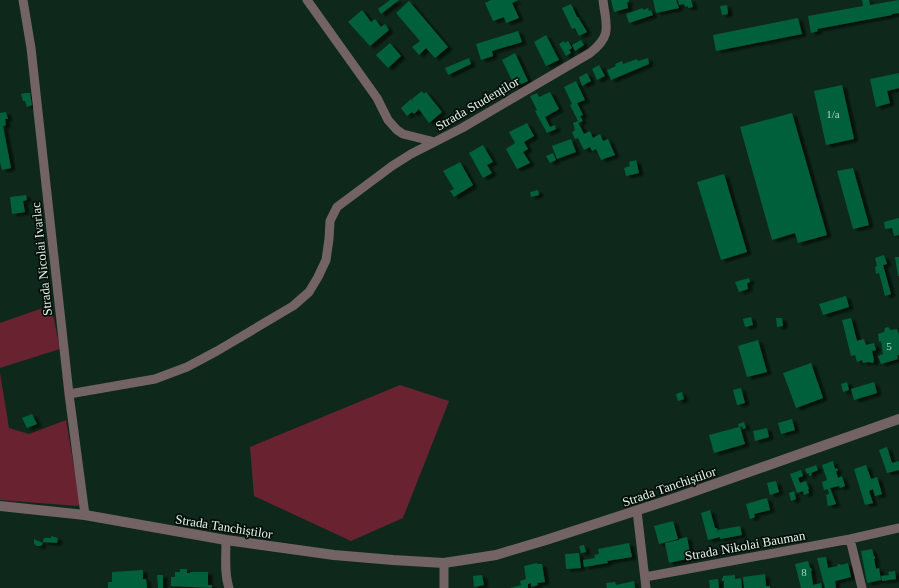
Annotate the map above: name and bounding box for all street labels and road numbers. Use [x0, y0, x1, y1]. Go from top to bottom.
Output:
street label: Strada Studenților [433, 73, 522, 133]
street label: Strada Nicolai Ivarlac [28, 201, 55, 316]
street label: Strada Tanchiștilor [620, 463, 719, 510]
street label: Strada Tanchiștilor [174, 511, 274, 542]
street label: Strada Nikolai Bauman [684, 527, 807, 563]

